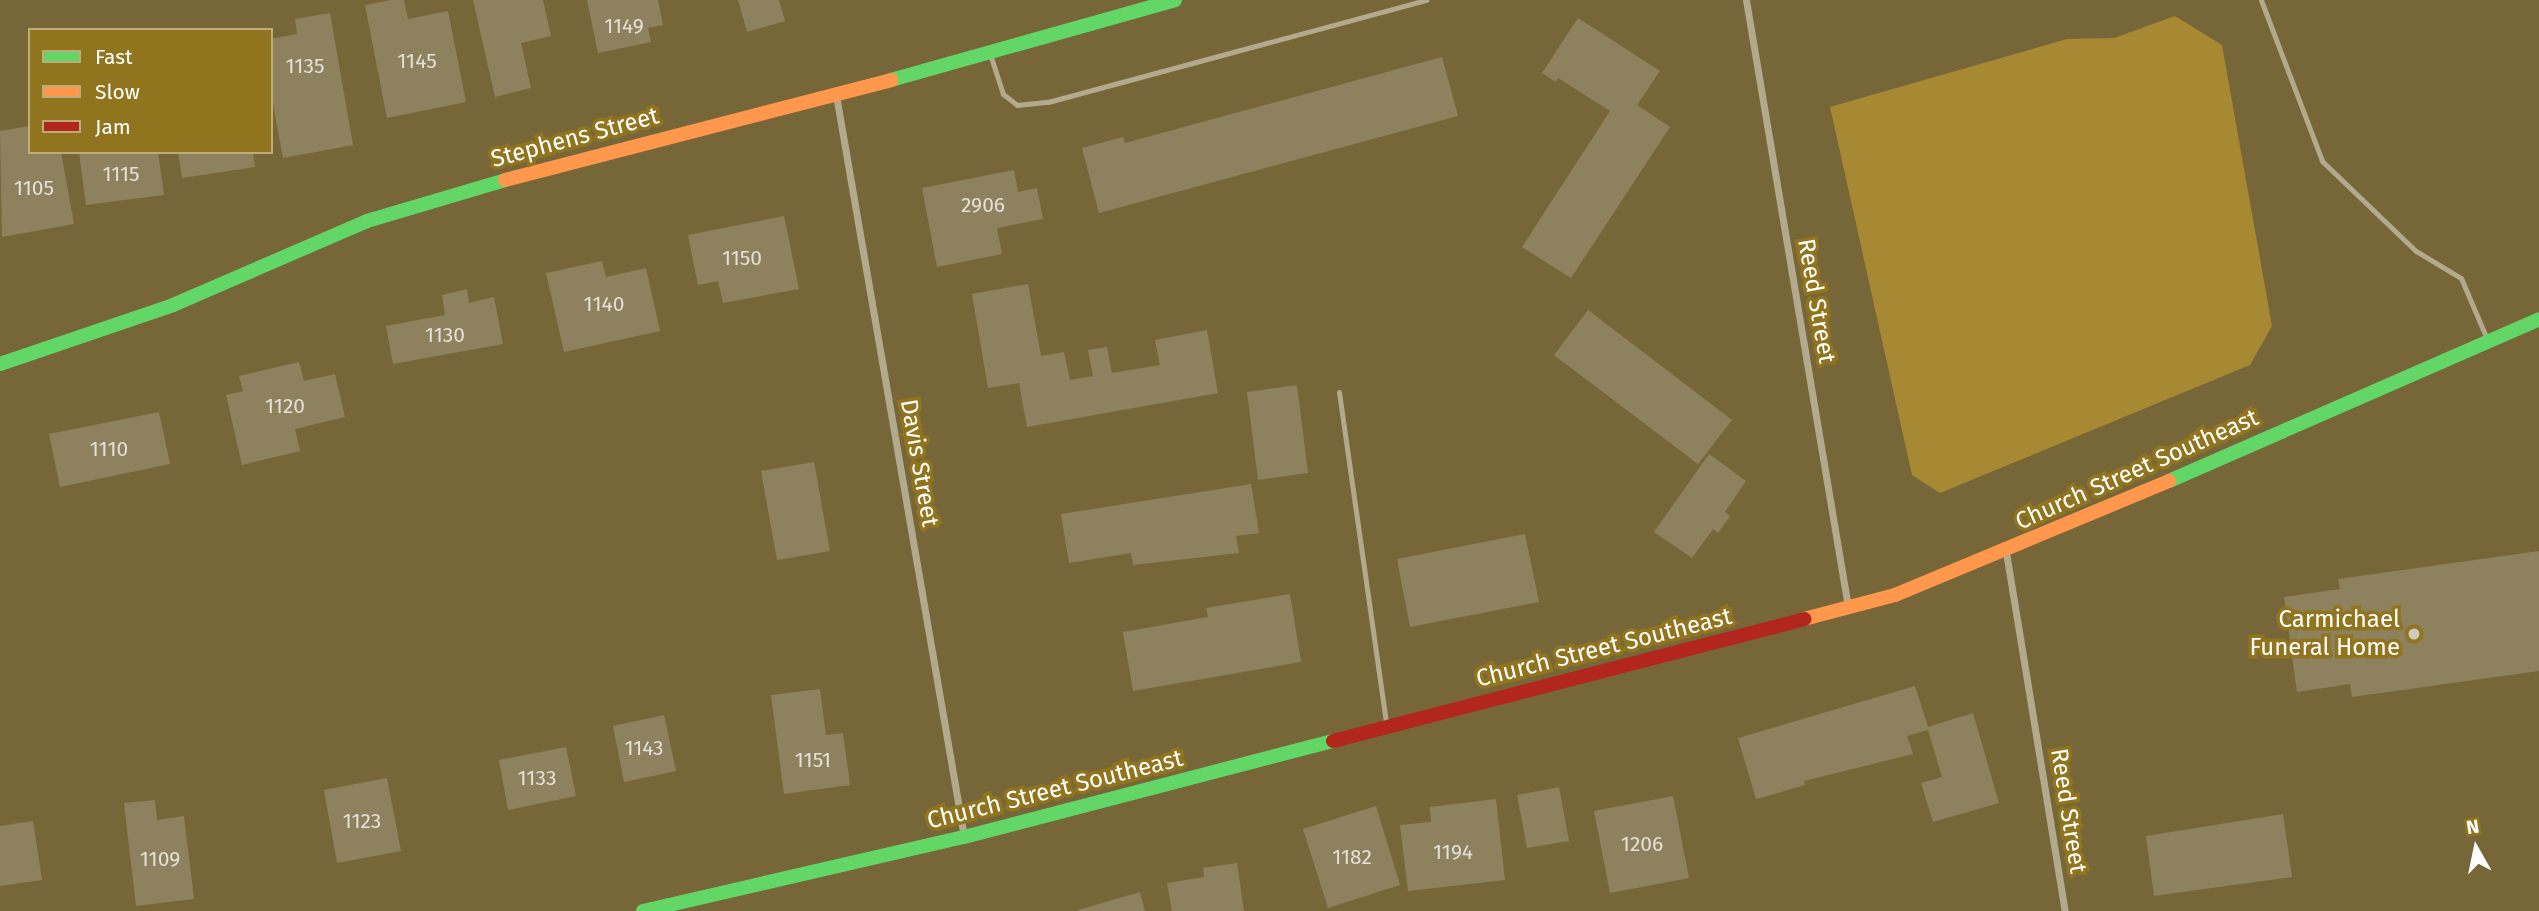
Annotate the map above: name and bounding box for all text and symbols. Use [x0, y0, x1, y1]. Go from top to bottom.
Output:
house number: 1149 [604, 13, 644, 39]
legend [28, 28, 273, 154]
text: Fast [95, 44, 133, 70]
house number: 1145 [397, 48, 437, 74]
house number: 1135 [286, 53, 324, 79]
text: Slow [95, 79, 140, 105]
street label: Stephens Street [488, 102, 662, 174]
text: Jam [95, 114, 131, 140]
house number: 1115 [102, 161, 140, 187]
house number: 1105 [14, 175, 54, 201]
house number: 2906 [961, 192, 1005, 218]
street label: Reed Street [1791, 236, 1841, 366]
house number: 1150 [722, 245, 762, 271]
house number: 1140 [584, 291, 624, 317]
house number: 1130 [425, 322, 465, 348]
house number: 1120 [265, 393, 305, 419]
street label: Davis Street [894, 397, 944, 529]
street label: Church Street Southeast [2011, 403, 2263, 537]
house number: 1110 [90, 436, 128, 462]
street label: Church Street Southeast [1473, 602, 1735, 694]
place label: Carmichael Funeral Home [2249, 606, 2400, 662]
marker: Carmichael Funeral Home [2406, 626, 2422, 642]
house number: 1143 [624, 735, 664, 761]
street label: Church Street Southeast [924, 744, 1186, 836]
street label: Reed Street [2044, 746, 2092, 876]
house number: 1151 [795, 747, 831, 773]
house number: 1133 [518, 765, 556, 791]
house number: 1123 [343, 808, 381, 834]
north arrow [2441, 813, 2511, 883]
text: N [2465, 814, 2481, 839]
house number: 1206 [1621, 831, 1663, 857]
house number: 1194 [1433, 839, 1473, 865]
house number: 1182 [1332, 844, 1372, 870]
house number: 1109 [140, 846, 180, 872]

